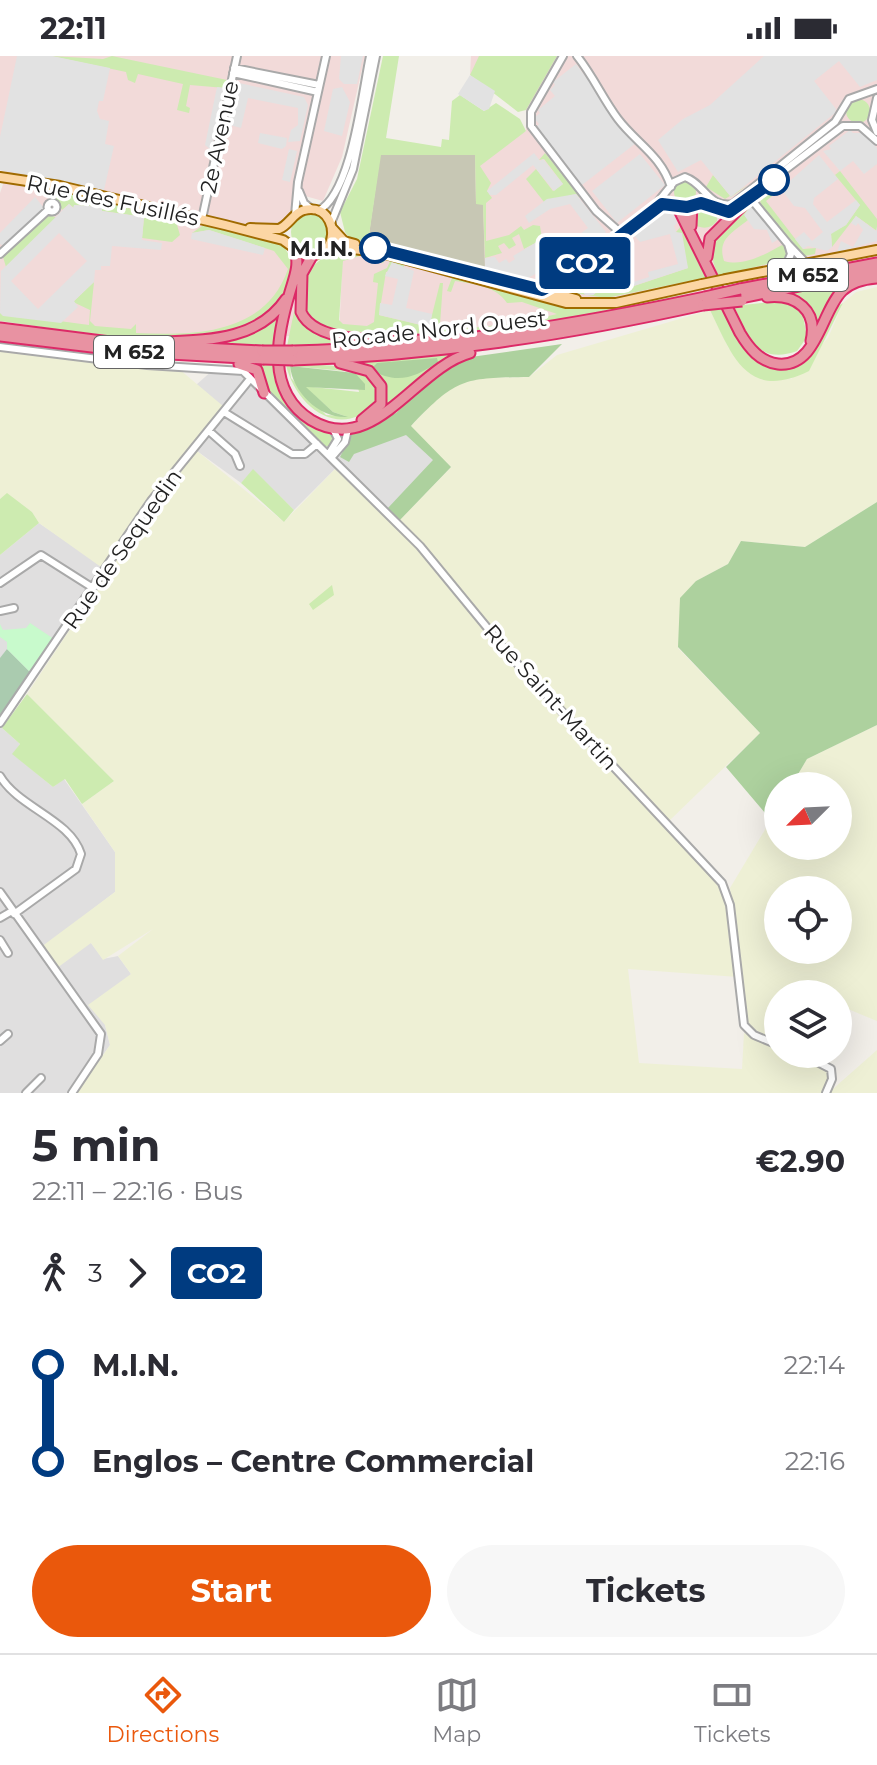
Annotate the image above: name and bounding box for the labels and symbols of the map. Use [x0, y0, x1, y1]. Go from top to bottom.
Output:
street label: 2e Avenue [194, 78, 245, 196]
unlabelled marker [759, 165, 789, 195]
street label: Rue des Fusillés [24, 169, 202, 232]
marker: M.I.N. [360, 233, 390, 263]
place label: M.I.N. [290, 235, 353, 262]
line badge: CO2 [539, 237, 631, 289]
road number: M 652 [768, 259, 848, 291]
street label: Rocade Nord Ouest [330, 305, 548, 354]
road number: M 652 [94, 336, 174, 368]
street label: Rue de Sequedin [57, 464, 188, 635]
street label: Rue Saint-Martin [478, 619, 623, 776]
north arrow [764, 772, 852, 860]

